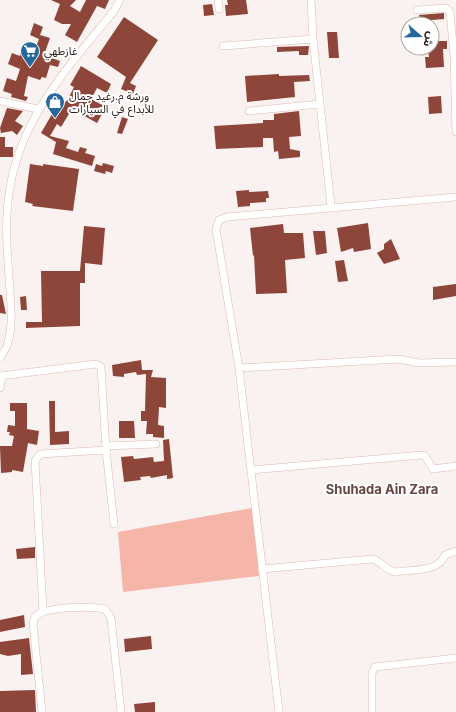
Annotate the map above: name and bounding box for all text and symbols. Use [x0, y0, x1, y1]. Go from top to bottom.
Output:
north arrow [400, 16, 440, 56]
text: ش [420, 30, 439, 49]
supermarket icon: غازطهي [19, 40, 41, 68]
place label: غازطهي [44, 44, 78, 61]
place label: ورشة م.رغيد جمال للأبداع في السيارات [69, 89, 154, 119]
shop icon: ورشة م.رغيد جمال للأبداع في السيارات [44, 91, 66, 119]
district label: Shuhada Ain Zara [326, 481, 438, 497]

